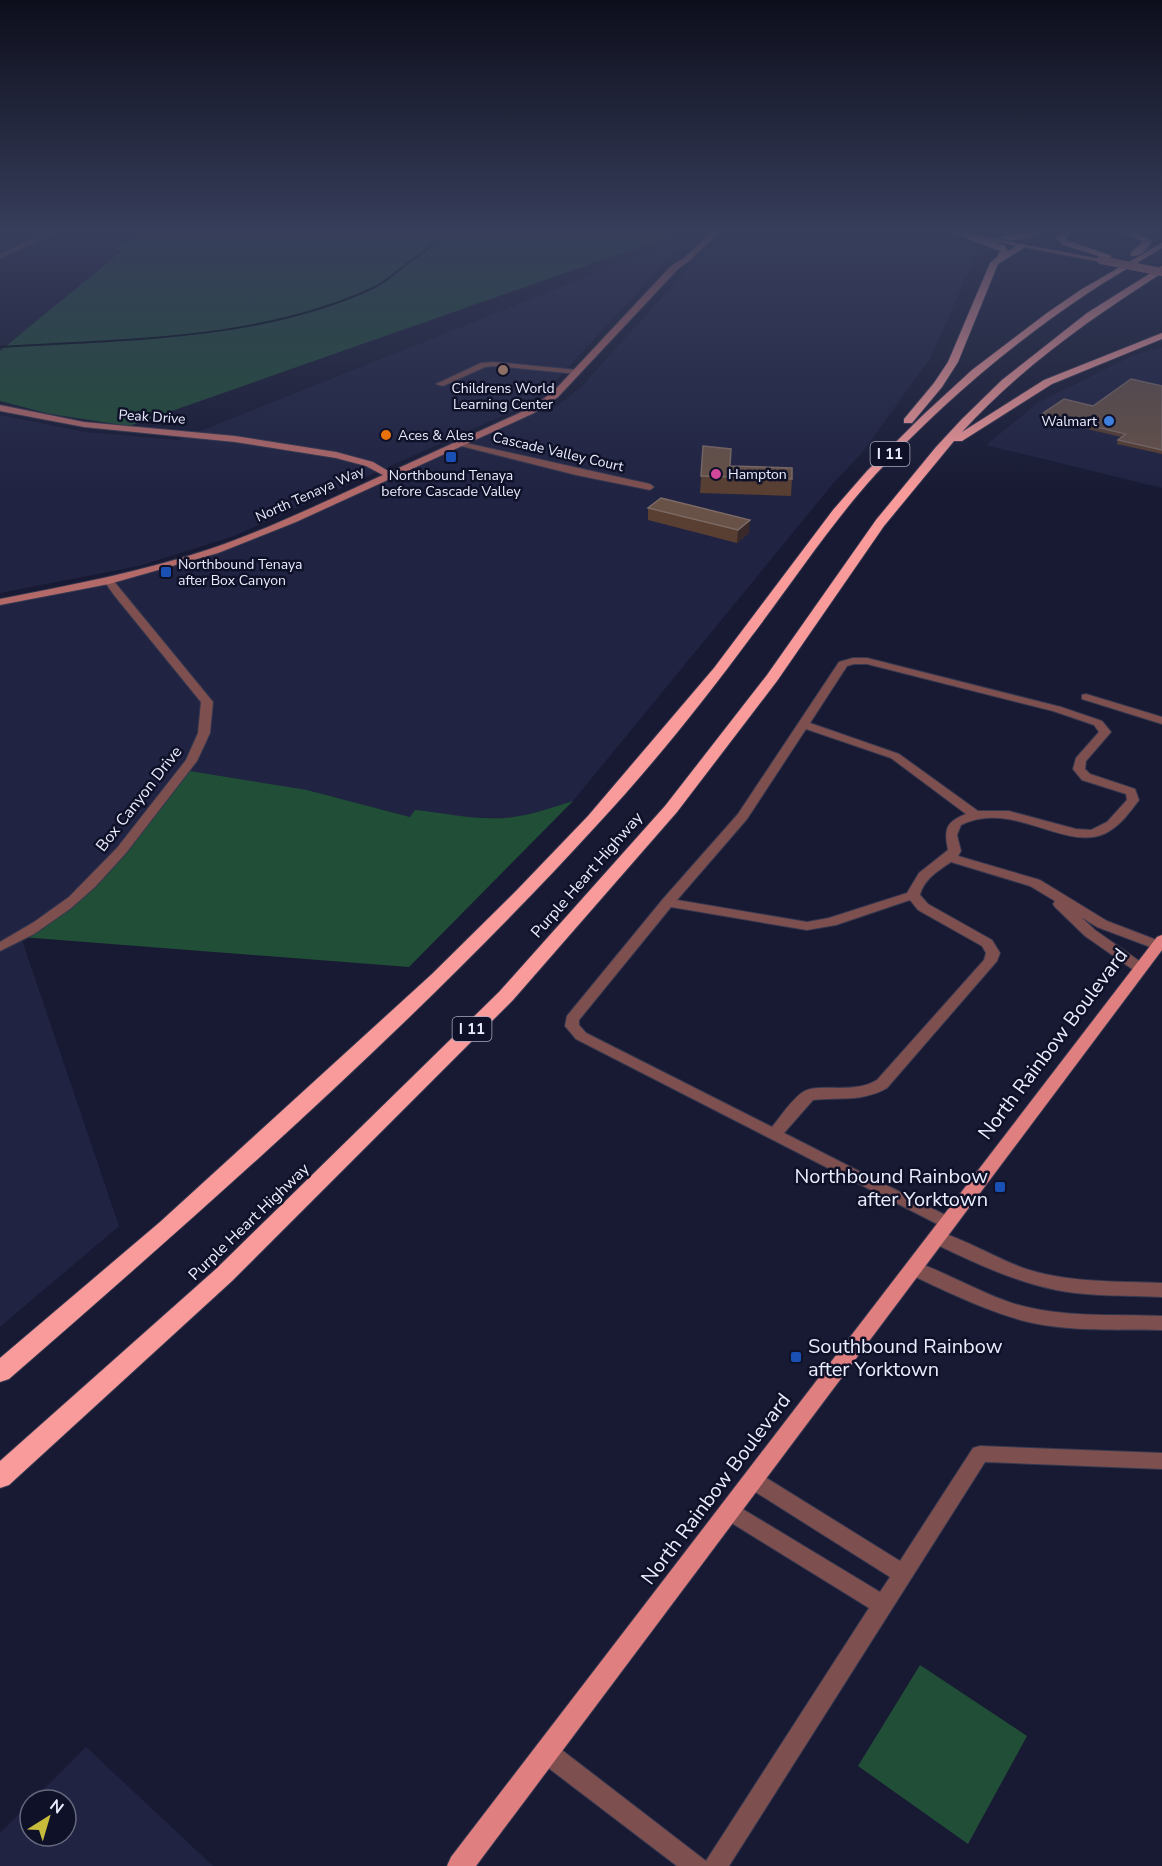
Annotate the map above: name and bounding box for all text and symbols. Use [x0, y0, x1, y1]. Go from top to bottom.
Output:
marker: Childrens World Learning Center [496, 363, 510, 377]
place label: Childrens World Learning Center [451, 379, 555, 414]
street label: Peak Drive [118, 405, 186, 429]
place label: Walmart [1041, 412, 1097, 431]
marker: Walmart [1102, 414, 1116, 428]
place label: Aces & Ales [398, 426, 474, 445]
marker: Aces & Ales [379, 428, 393, 442]
street label: Cascade Valley Court [491, 428, 625, 476]
road number: I 11 [870, 442, 910, 466]
marker: Northbound Tenaya before Cascade Valley [444, 450, 458, 464]
street label: North Tenaya Way [253, 461, 368, 527]
place label: Hampton [728, 465, 787, 484]
place label: Northbound Tenaya before Cascade Valley [381, 466, 521, 501]
marker: Hampton [709, 467, 723, 481]
place label: Northbound Tenaya after Box Canyon [178, 555, 302, 590]
marker: Northbound Tenaya after Box Canyon [159, 565, 173, 579]
street label: Box Canyon Drive [91, 742, 187, 856]
street label: Purple Heart Highway [526, 807, 648, 943]
street label: North Rainbow Boulevard [972, 943, 1134, 1145]
road number: I 11 [452, 1017, 492, 1041]
street label: Purple Heart Highway [184, 1158, 315, 1286]
place label: Northbound Rainbow after Yorktown [794, 1163, 988, 1213]
marker: Northbound Rainbow after Yorktown [993, 1180, 1007, 1194]
place label: Southbound Rainbow after Yorktown [808, 1333, 1003, 1383]
marker: Southbound Rainbow after Yorktown [789, 1350, 803, 1364]
street label: North Rainbow Boulevard [635, 1388, 797, 1590]
north arrow [18, 1788, 78, 1848]
text: N [45, 1794, 68, 1819]

